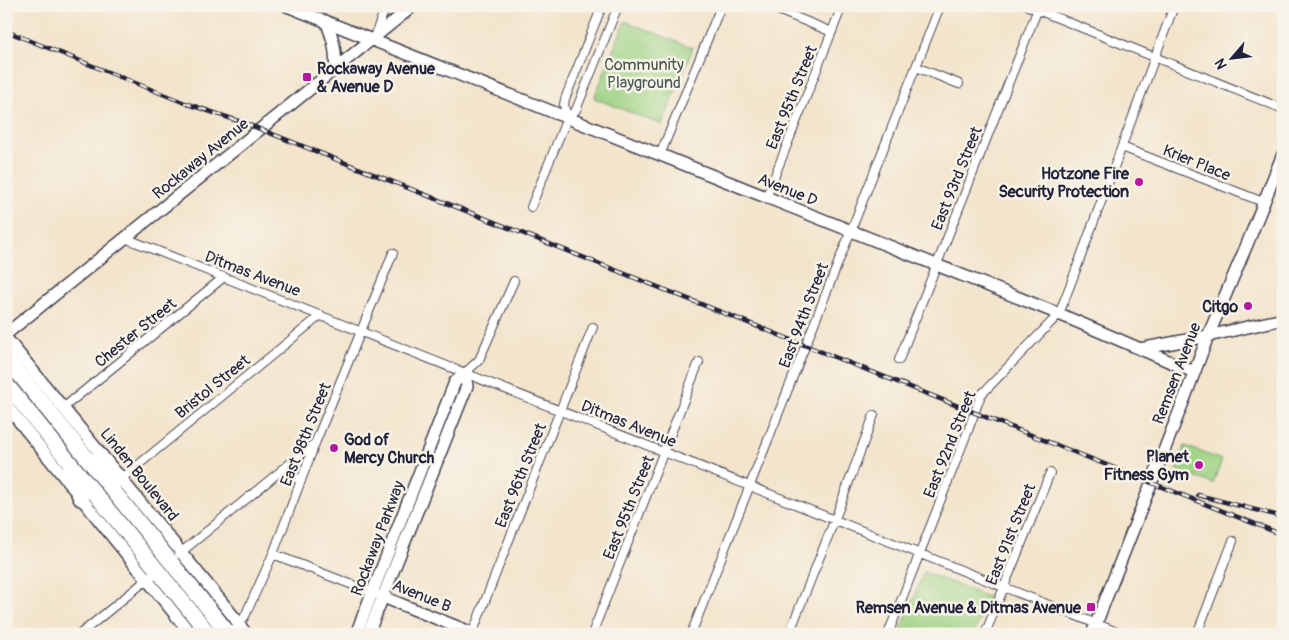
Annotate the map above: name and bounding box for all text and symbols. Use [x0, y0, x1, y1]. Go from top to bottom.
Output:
north arrow [1206, 32, 1256, 82]
street label: East 95th Street [762, 42, 822, 152]
park label: Community Playground [604, 55, 684, 93]
text: N [1211, 56, 1231, 72]
place label: Rockaway Avenue & Avenue D [317, 59, 436, 97]
marker: Rockaway Avenue & Avenue D [301, 71, 313, 83]
street label: Rockaway Avenue [149, 114, 253, 204]
street label: East 93rd Street [927, 123, 987, 233]
street label: Krier Place [1160, 140, 1234, 186]
place label: Hotzone Fire Security Protection [999, 164, 1130, 202]
street label: Avenue D [755, 169, 820, 211]
marker: Hotzone Fire Security Protection [1133, 176, 1145, 188]
street label: Ditmas Avenue [202, 247, 303, 301]
street label: East 94th Street [775, 259, 833, 371]
street label: Chester Street [91, 293, 181, 372]
place label: Citgo [1202, 297, 1238, 317]
marker: Citgo [1242, 300, 1254, 312]
street label: Remsen Avenue [1148, 320, 1206, 427]
street label: Bristol Street [171, 350, 255, 423]
street label: East 98th Street [276, 379, 336, 489]
street label: East 92nd Street [919, 387, 981, 501]
street label: Ditmas Avenue [578, 396, 679, 452]
street label: East 96th Street [491, 420, 551, 531]
street label: Linden Boulevard [96, 424, 183, 525]
place label: God of Mercy Church [344, 430, 435, 468]
marker: God of Mercy Church [328, 442, 340, 454]
place label: Planet Fitness Gym [1104, 447, 1190, 485]
street label: East 95th Street [599, 452, 659, 562]
marker: Planet Fitness Gym [1193, 459, 1205, 471]
street label: Rockaway Parkway [347, 478, 409, 599]
street label: East 91st Street [981, 480, 1041, 588]
street label: Avenue B [389, 575, 454, 617]
place label: Remsen Avenue & Ditmas Avenue [856, 598, 1082, 618]
marker: Remsen Avenue & Ditmas Avenue [1085, 601, 1097, 613]

